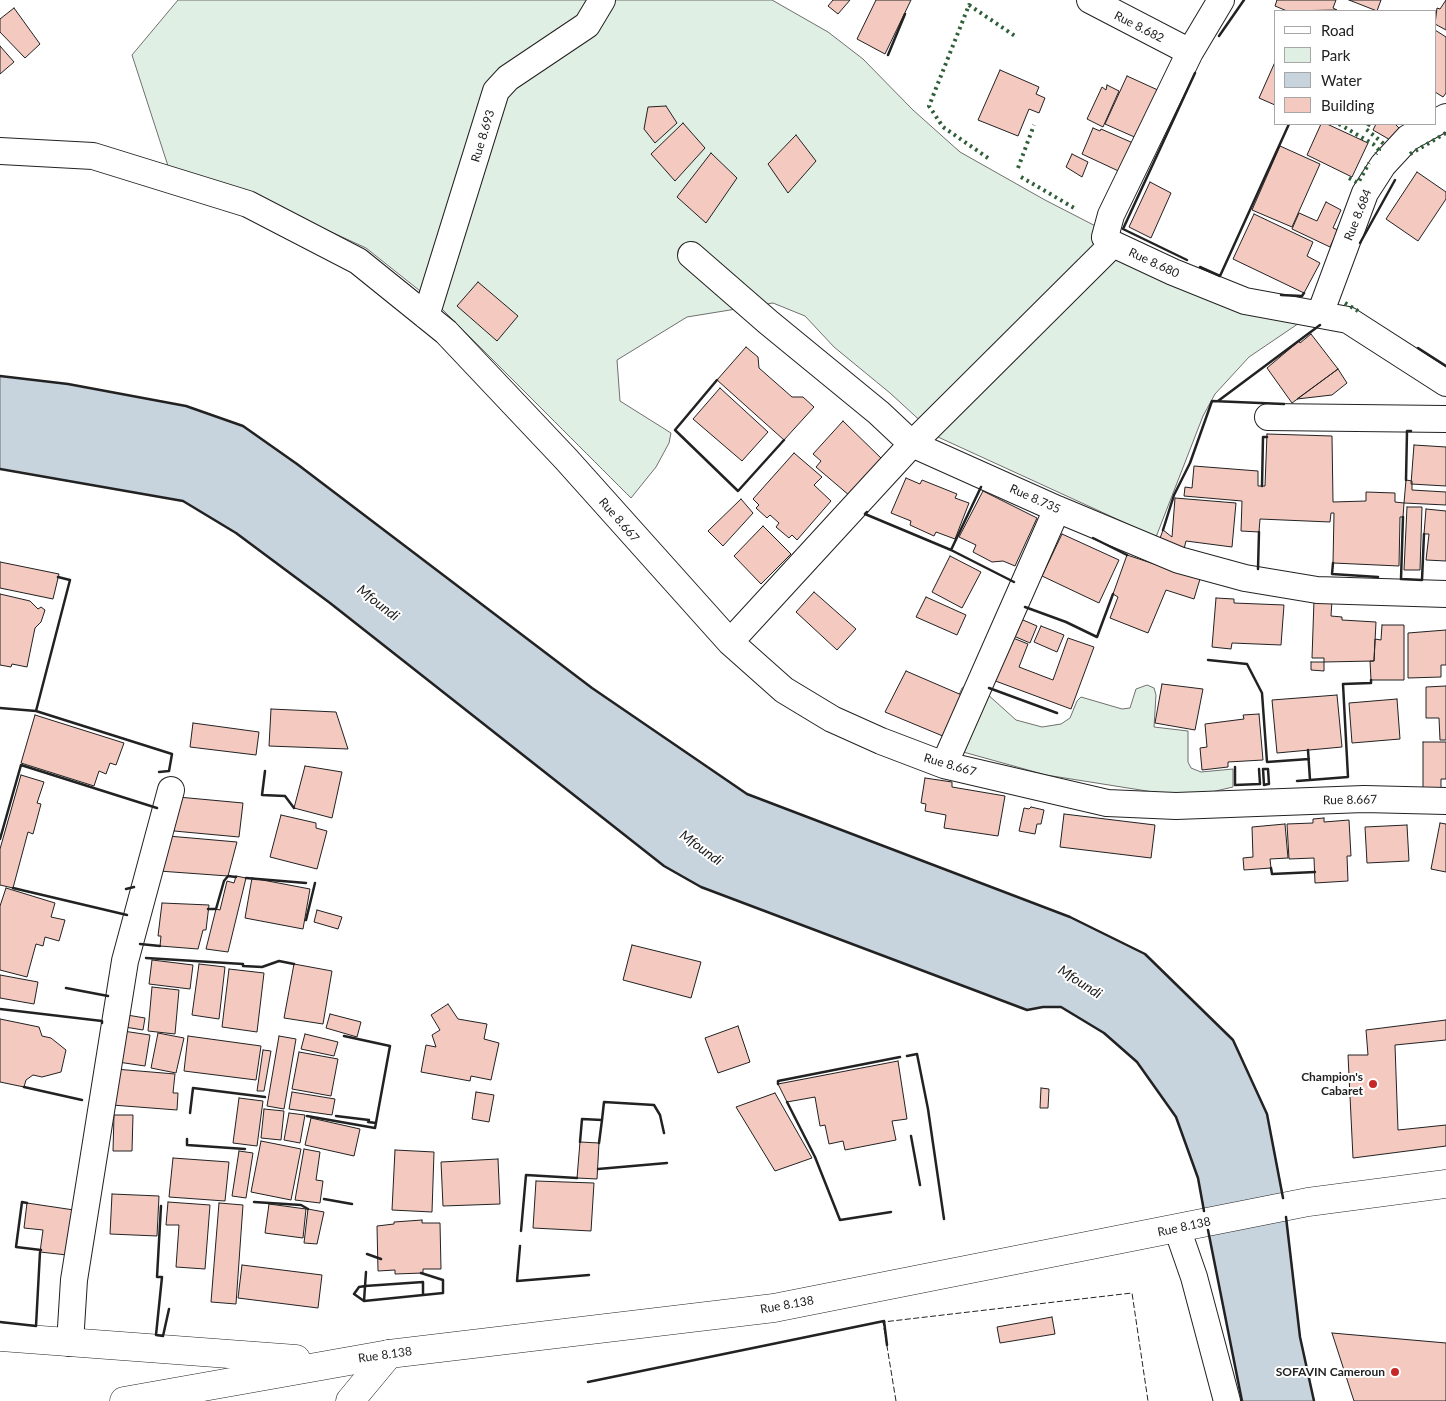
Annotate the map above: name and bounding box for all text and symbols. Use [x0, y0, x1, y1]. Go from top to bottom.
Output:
street label: Rue 8.682 [1112, 8, 1166, 46]
legend [1274, 10, 1436, 125]
text: Road [1321, 21, 1354, 39]
text: Park [1321, 46, 1350, 64]
text: Water [1321, 71, 1362, 89]
text: Building [1321, 96, 1374, 114]
street label: Rue 8.693 [468, 108, 498, 164]
street label: Rue 8.684 [1341, 187, 1375, 243]
street label: Rue 8.680 [1126, 245, 1182, 281]
street label: Rue 8.735 [1007, 481, 1063, 517]
street label: Rue 8.667 [596, 495, 642, 545]
water label: Mfoundi [354, 581, 402, 625]
street label: Rue 8.667 [922, 751, 978, 779]
street label: Rue 8.667 [1323, 792, 1377, 808]
water label: Mfoundi [676, 827, 726, 869]
water label: Mfoundi [1055, 962, 1105, 1002]
place label: Champion's Cabaret [1301, 1070, 1363, 1098]
marker: Champion's Cabaret [1367, 1078, 1379, 1090]
street label: Rue 8.138 [1156, 1214, 1212, 1240]
street label: Rue 8.138 [759, 1293, 815, 1317]
street label: Rue 8.138 [357, 1344, 413, 1366]
place label: SOFAVIN Cameroun [1276, 1365, 1385, 1379]
marker: SOFAVIN Cameroun [1389, 1366, 1401, 1378]

